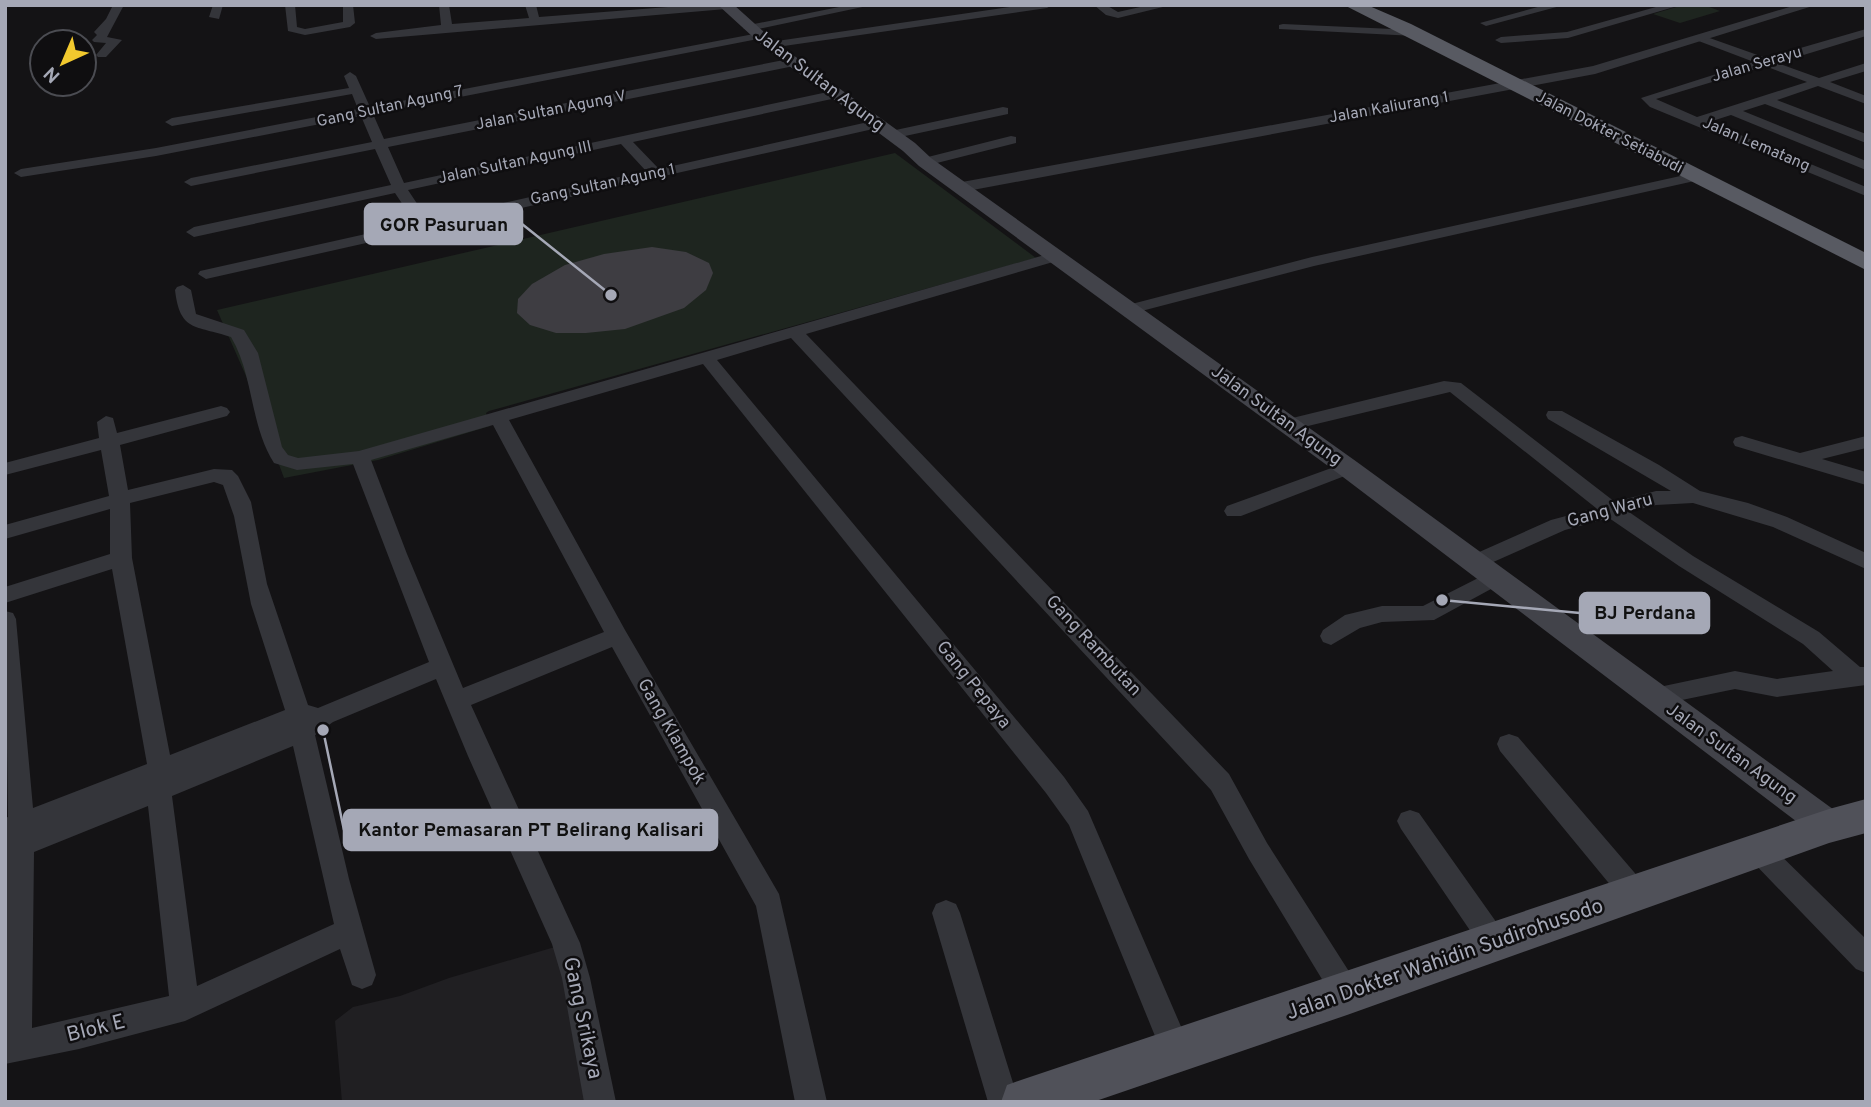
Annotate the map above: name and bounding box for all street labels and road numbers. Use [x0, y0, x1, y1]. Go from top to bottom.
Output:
street label: Jalan Sultan Agung [750, 25, 888, 137]
street label: Jalan Serayu [1710, 43, 1804, 87]
street label: Gang Sultan Agung 7 [315, 82, 465, 132]
street label: Jalan Sultan Agung V [474, 87, 628, 135]
street label: Jalan Dokter Setiabudi [1532, 87, 1686, 179]
street label: Jalan Kaliurang 1 [1328, 88, 1450, 128]
street label: Jalan Lematang [1699, 113, 1813, 177]
street label: Jalan Sultan Agung III [436, 137, 594, 189]
street label: Gang Sultan Agung 1 [529, 160, 677, 210]
street label: Jalan Sultan Agung [1206, 361, 1346, 471]
street label: Gang Waru [1565, 489, 1655, 533]
street label: Gang Rambutan [1040, 591, 1146, 701]
street label: Gang Pepaya [931, 636, 1015, 734]
street label: Gang Klampok [631, 675, 711, 789]
street label: Jalan Sultan Agung [1661, 699, 1801, 809]
street label: Jalan Dokter Wahidin Sudirohusodo [1283, 893, 1607, 1027]
street label: Gang Srikaya [556, 955, 608, 1081]
street label: Blok E [64, 1009, 128, 1049]

